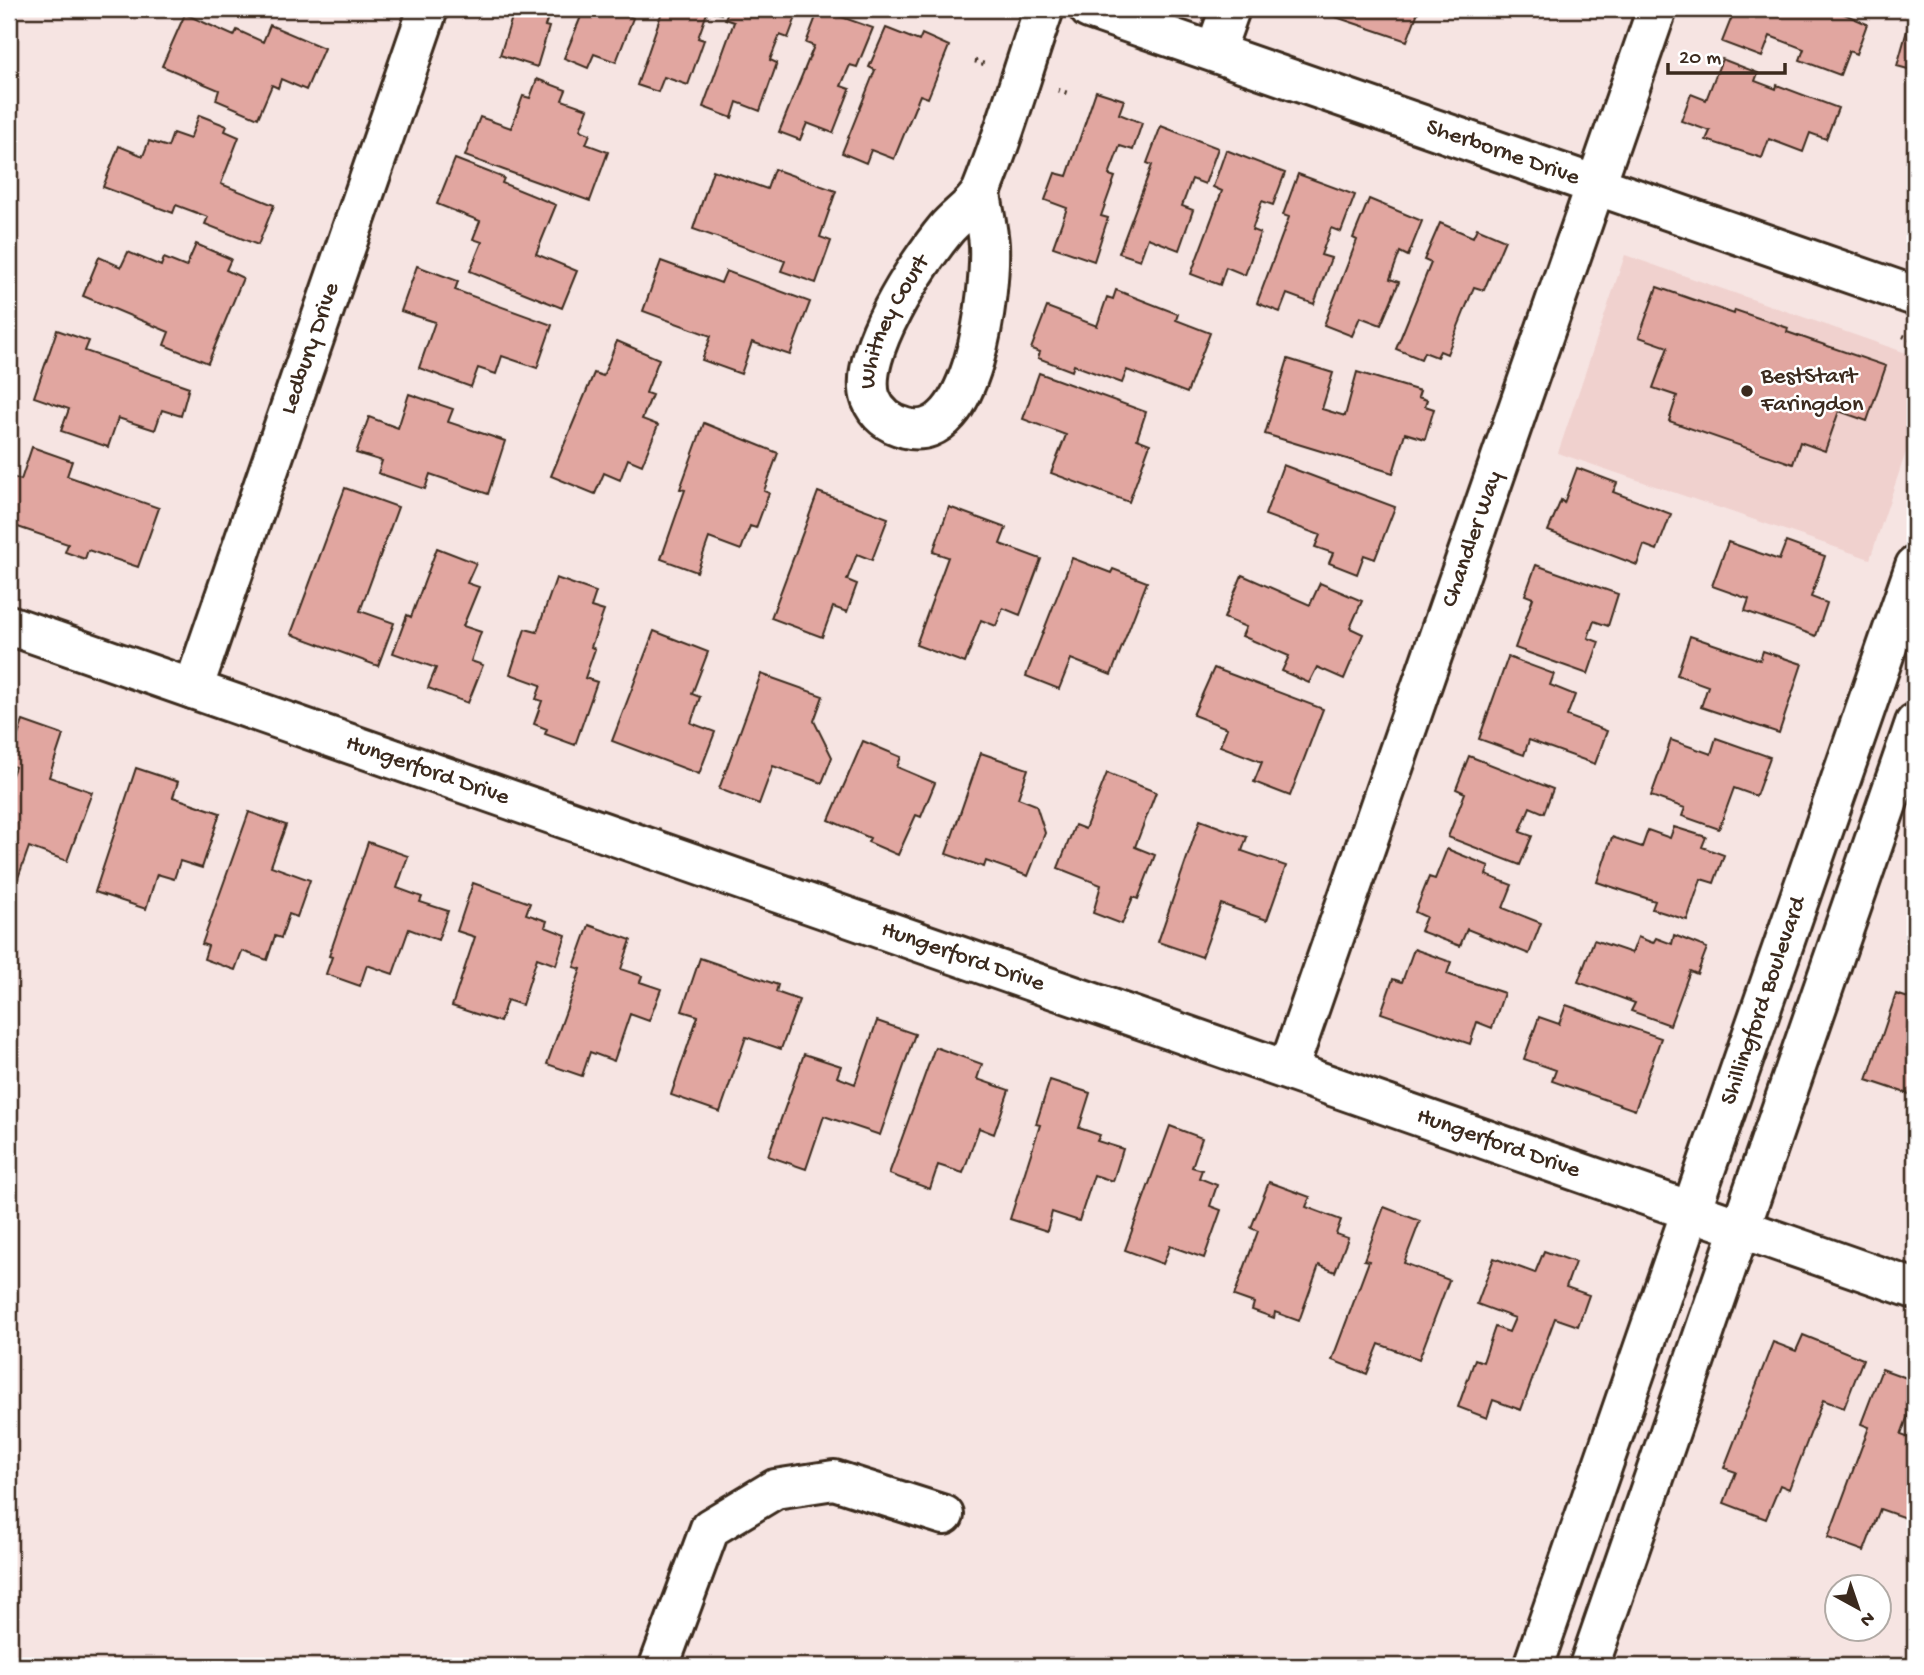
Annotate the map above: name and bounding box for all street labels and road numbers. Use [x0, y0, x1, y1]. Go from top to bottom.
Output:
street label: Sherborne Drive [1422, 113, 1584, 193]
street label: Whitney Court [854, 248, 938, 390]
street label: Ledbury Drive [274, 278, 347, 418]
street label: Chandler Way [1436, 467, 1510, 611]
street label: Hungerford Drive [342, 729, 514, 813]
street label: Shillingford Boulevard [1714, 891, 1814, 1109]
street label: Hungerford Drive [877, 915, 1049, 999]
street label: Hungerford Drive [1413, 1102, 1584, 1186]

